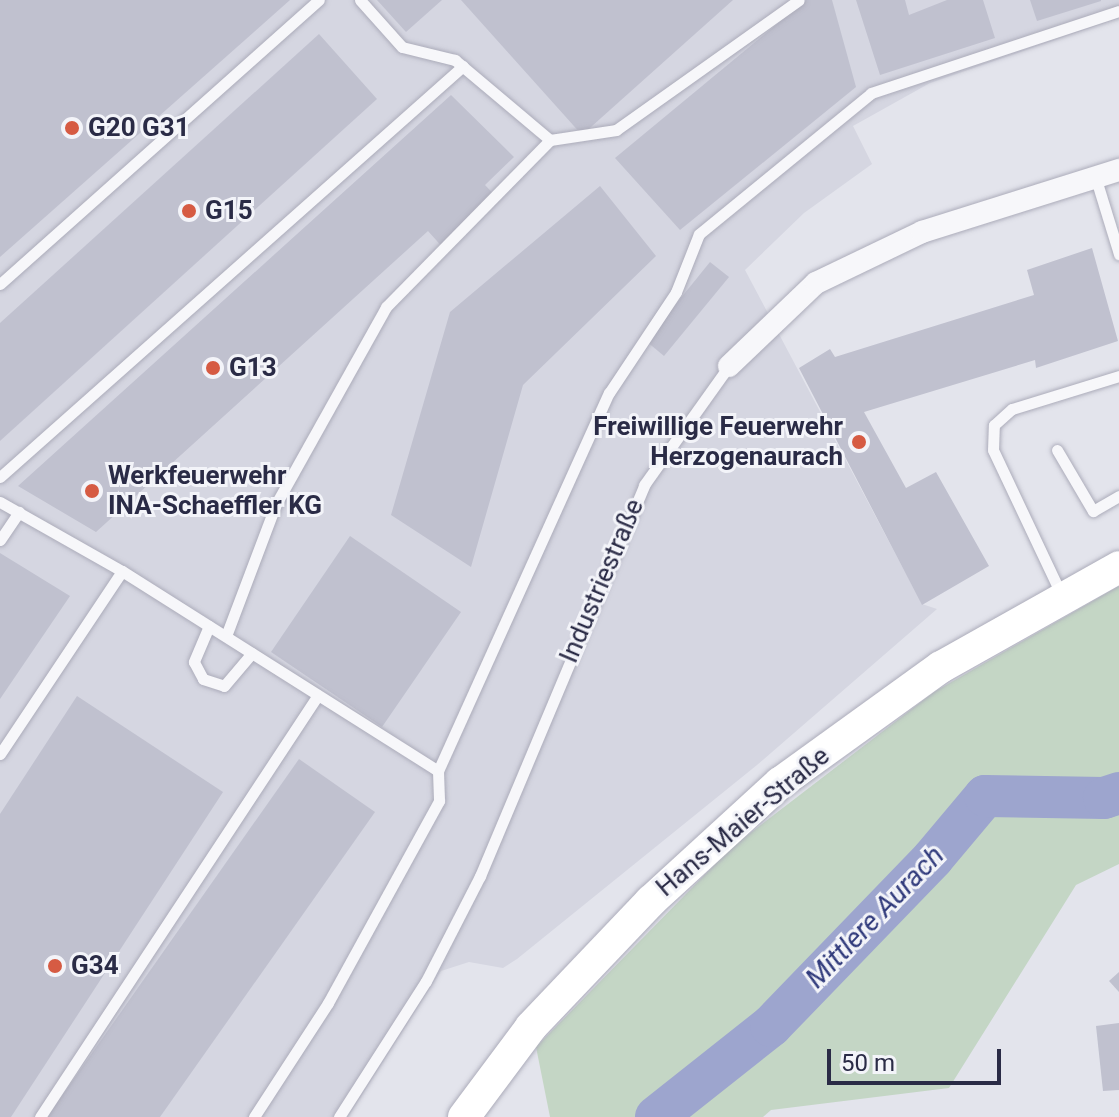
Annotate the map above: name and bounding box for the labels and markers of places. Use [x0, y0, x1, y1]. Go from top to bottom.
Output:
place label: G20 G31 [88, 112, 190, 144]
marker: G20 G31 [63, 119, 81, 137]
place label: G15 [205, 195, 253, 227]
marker: G15 [180, 202, 198, 220]
place label: G13 [229, 352, 277, 384]
marker: G13 [204, 359, 222, 377]
place label: Freiwillige Feuerwehr Herzogenaurach [593, 411, 843, 472]
marker: Freiwillige Feuerwehr Herzogenaurach [850, 433, 868, 451]
place label: Werkfeuerwehr INA-Schaeffler KG [108, 460, 322, 522]
marker: Werkfeuerwehr INA-Schaeffler KG [83, 482, 101, 500]
place label: G34 [71, 950, 119, 982]
marker: G34 [46, 957, 64, 975]

